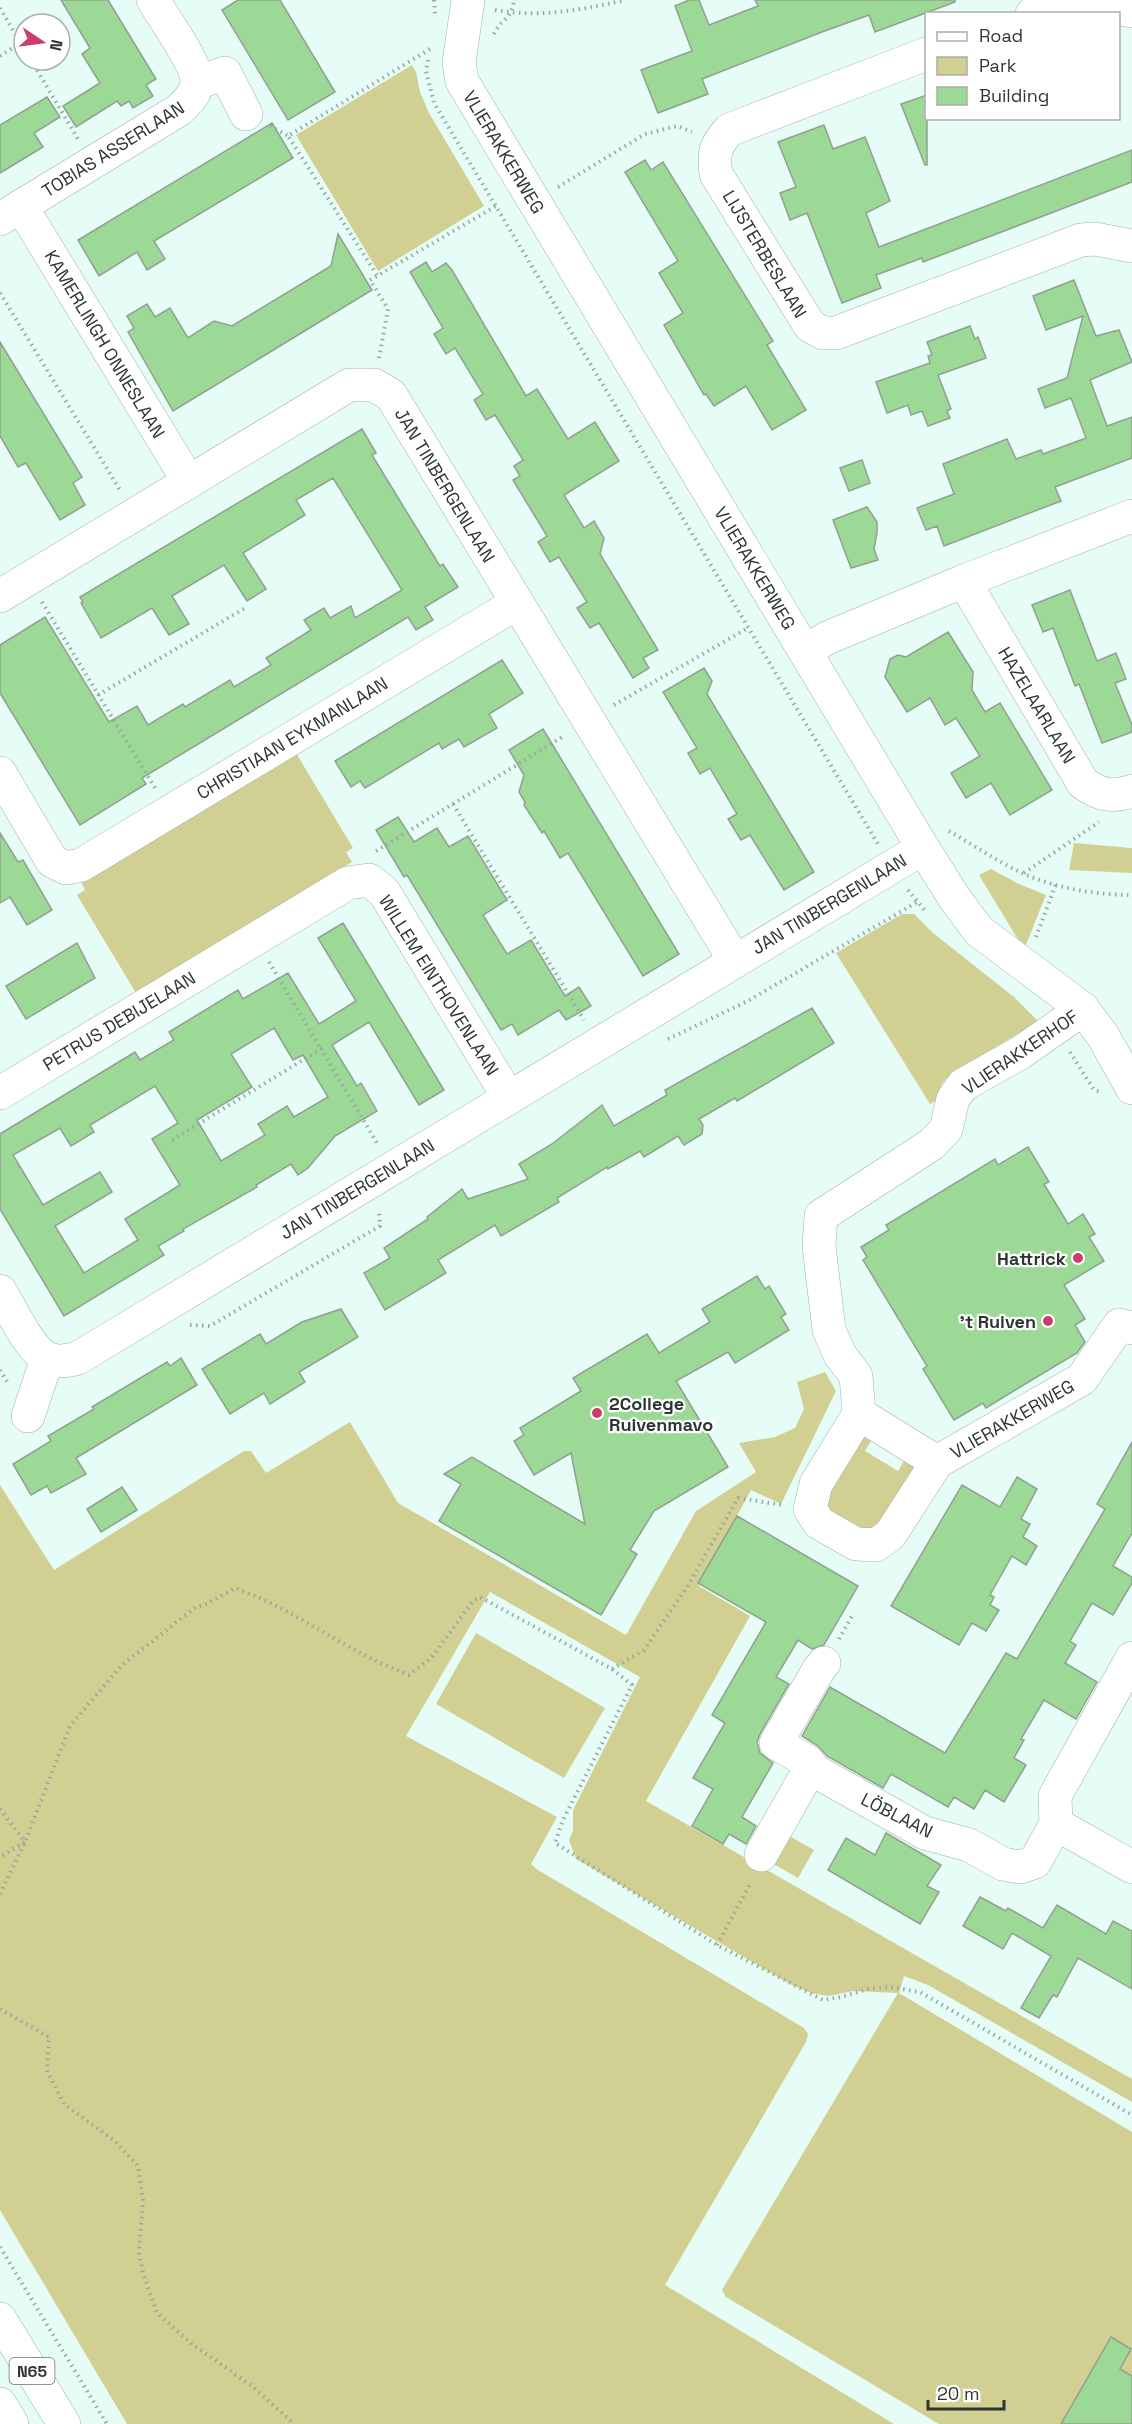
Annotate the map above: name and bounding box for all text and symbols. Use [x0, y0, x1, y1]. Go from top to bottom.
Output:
north arrow [12, 12, 72, 72]
legend [925, 12, 1120, 120]
text: Road [979, 24, 1023, 47]
text: N [45, 38, 68, 53]
text: Park [979, 54, 1017, 77]
text: Building [979, 84, 1049, 107]
street label: VLIERAKKERWEG [458, 86, 550, 218]
street label: TOBIAS ASSERLAAN [37, 96, 189, 202]
street label: LIJSTERBESLAAN [718, 186, 812, 322]
street label: KAMERLINGH ONNESLAAN [40, 246, 170, 442]
street label: JAN TINBERGENLAAN [390, 403, 500, 567]
street label: VLIERAKKERWEG [709, 502, 801, 634]
street label: HAZELAARLAAN [993, 643, 1081, 767]
street label: CHRISTIAAN EYKMANLAAN [192, 672, 392, 804]
street label: JAN TINBERGENLAAN [747, 849, 911, 959]
street label: WILLEM EINTHOVENLAAN [374, 891, 504, 1079]
street label: PETRUS DEBIJELAAN [38, 966, 200, 1076]
street label: VLIERAKKERHOF [958, 1005, 1083, 1099]
street label: JAN TINBERGENLAAN [275, 1134, 439, 1244]
place label: Hattrick [997, 1247, 1066, 1270]
marker: Hattrick [1071, 1251, 1085, 1265]
place label: 't Ruiven [959, 1310, 1036, 1333]
marker: 't Ruiven [1041, 1314, 1055, 1328]
street label: VLIERAKKERWEG [946, 1374, 1078, 1464]
place label: 2College Ruivenmavo [609, 1392, 713, 1436]
marker: 2College Ruivenmavo [590, 1406, 604, 1420]
street label: LÖBLAAN [857, 1787, 937, 1843]
road number: N65 [9, 2358, 54, 2384]
scale bar [928, 2373, 1004, 2411]
text: 20 m [937, 2382, 980, 2405]

